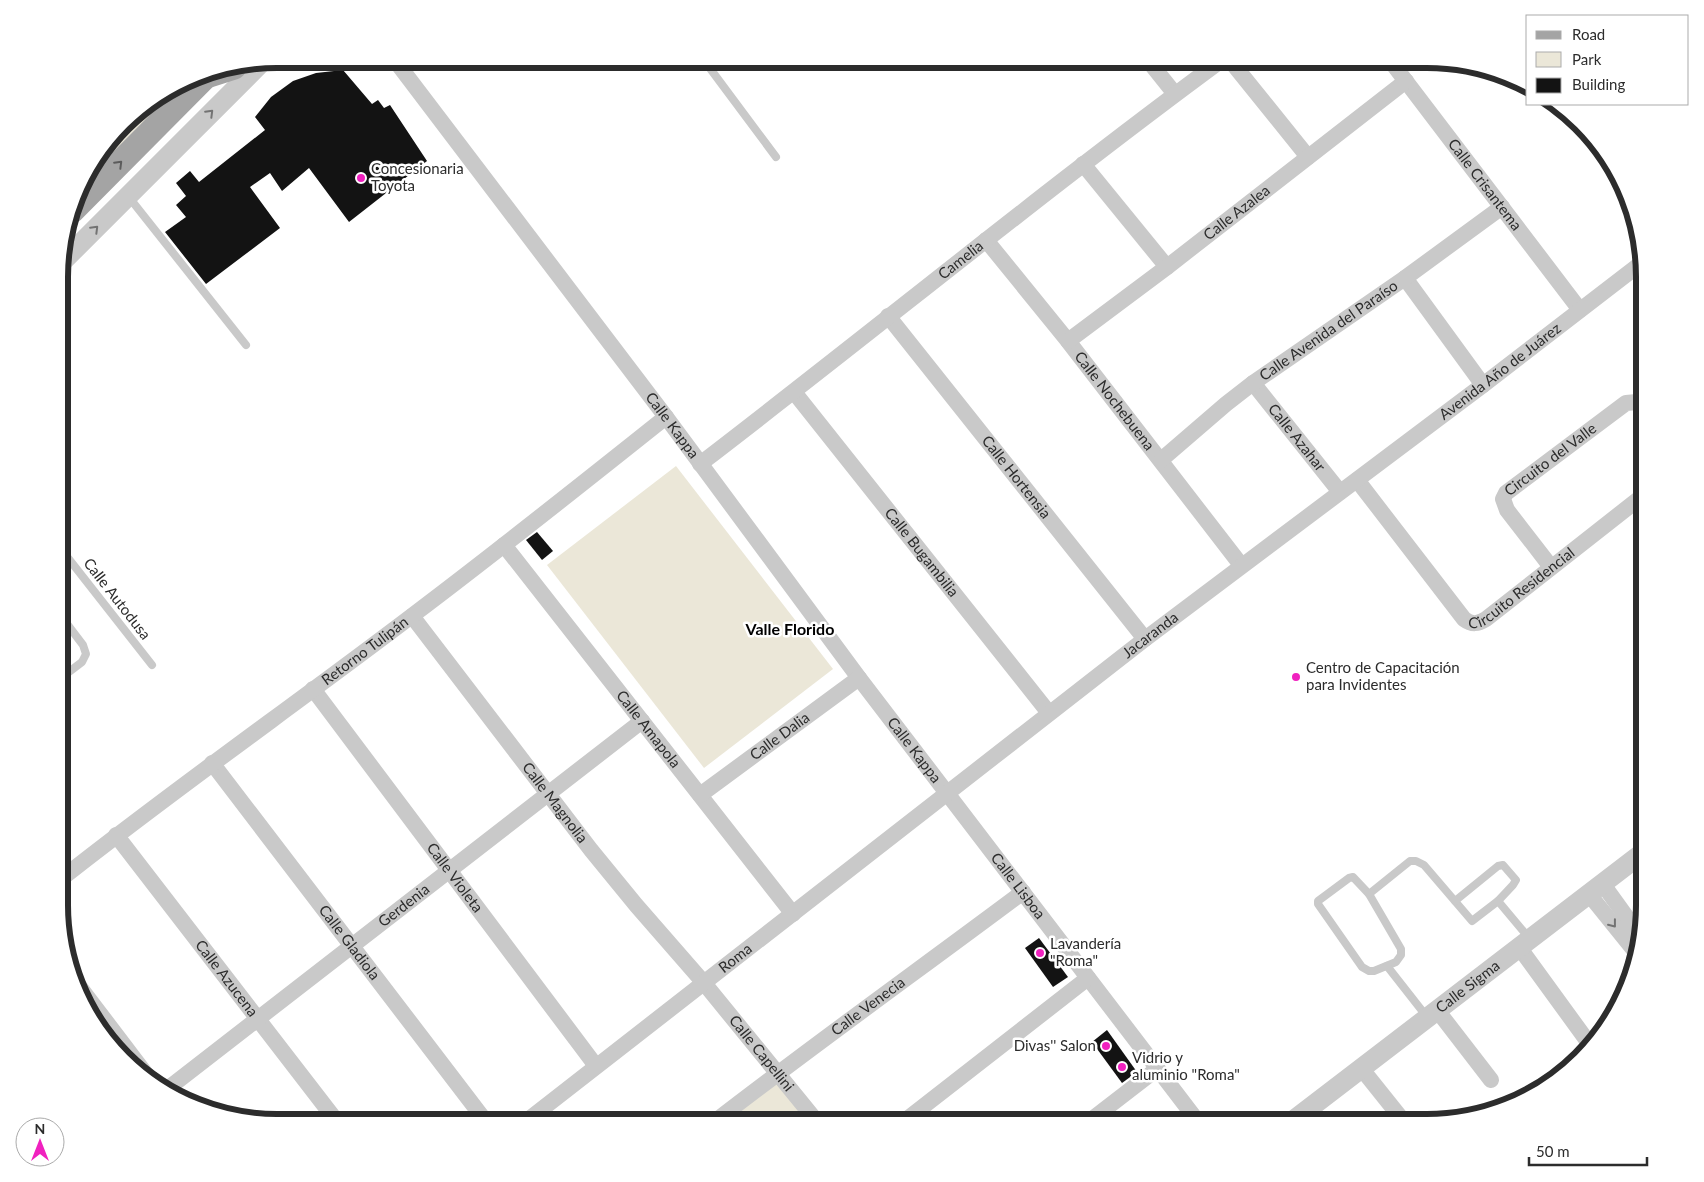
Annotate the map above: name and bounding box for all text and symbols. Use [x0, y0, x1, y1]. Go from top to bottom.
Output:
legend [1526, 15, 1689, 105]
text: Road [1572, 25, 1605, 43]
text: Park [1572, 50, 1602, 68]
text: Building [1572, 75, 1625, 93]
one-way arrow [204, 110, 213, 119]
street label: Calle Crisantema [1445, 135, 1526, 234]
place label: Concesionaria Toyota [371, 159, 464, 194]
one-way arrow [113, 161, 122, 170]
marker: Concesionaria Toyota [355, 172, 367, 184]
street label: Calle Azalea [1199, 180, 1273, 243]
one-way arrow [90, 225, 99, 234]
street label: Camelia [934, 236, 986, 283]
street label: Calle Avenida del Paraíso [1256, 276, 1401, 384]
street label: Avenida Año de Juárez [1435, 318, 1564, 423]
street label: Calle Nochebuena [1071, 347, 1159, 453]
street label: Calle Kappa [642, 388, 703, 461]
street label: Calle Azahar [1265, 400, 1330, 475]
street label: Circuito del Valle [1500, 418, 1599, 499]
street label: Calle Hortensia [979, 432, 1055, 522]
street label: Calle Bugambilia [881, 504, 963, 600]
street label: Circuito Residencial [1467, 543, 1578, 632]
street label: Calle Autodusa [80, 554, 155, 643]
street label: Jacaranda [1118, 607, 1181, 661]
street label: Retorno Tulipán [318, 612, 411, 688]
district label: Valle Florido [745, 619, 834, 638]
place label: Centro de Capacitación para Invidentes [1306, 658, 1460, 693]
marker: Centro de Capacitación para Invidentes [1290, 671, 1302, 683]
street label: Calle Amapola [613, 686, 685, 771]
street label: Calle Dalia [746, 708, 813, 763]
street label: Calle Kappa [884, 713, 946, 786]
street label: Calle Magnolia [519, 758, 592, 846]
street label: Calle Violeta [424, 839, 487, 915]
street label: Calle Lisboa [988, 849, 1050, 922]
street label: Gerdenia [374, 879, 432, 930]
street label: Calle Gladiola [316, 901, 384, 983]
one-way arrow [1607, 918, 1616, 928]
place label: Lavandería "Roma" [1050, 934, 1121, 969]
street label: Calle Azucena [192, 936, 262, 1020]
street label: Roma [715, 939, 755, 976]
marker: Lavandería "Roma" [1034, 947, 1046, 959]
street label: Calle Sigma [1432, 956, 1503, 1016]
street label: Calle Venecia [827, 972, 908, 1039]
street label: Calle Capellini [726, 1011, 798, 1095]
place label: Divas'' Salon [1014, 1036, 1096, 1054]
marker: Divas'' Salon [1100, 1040, 1112, 1052]
place label: Vidrio y aluminio "Roma" [1132, 1048, 1240, 1083]
marker: Vidrio y aluminio "Roma" [1116, 1061, 1128, 1073]
north arrow [15, 1117, 65, 1167]
text: N [35, 1120, 45, 1137]
scale bar [1529, 1134, 1646, 1166]
text: 50 m [1536, 1142, 1570, 1160]

